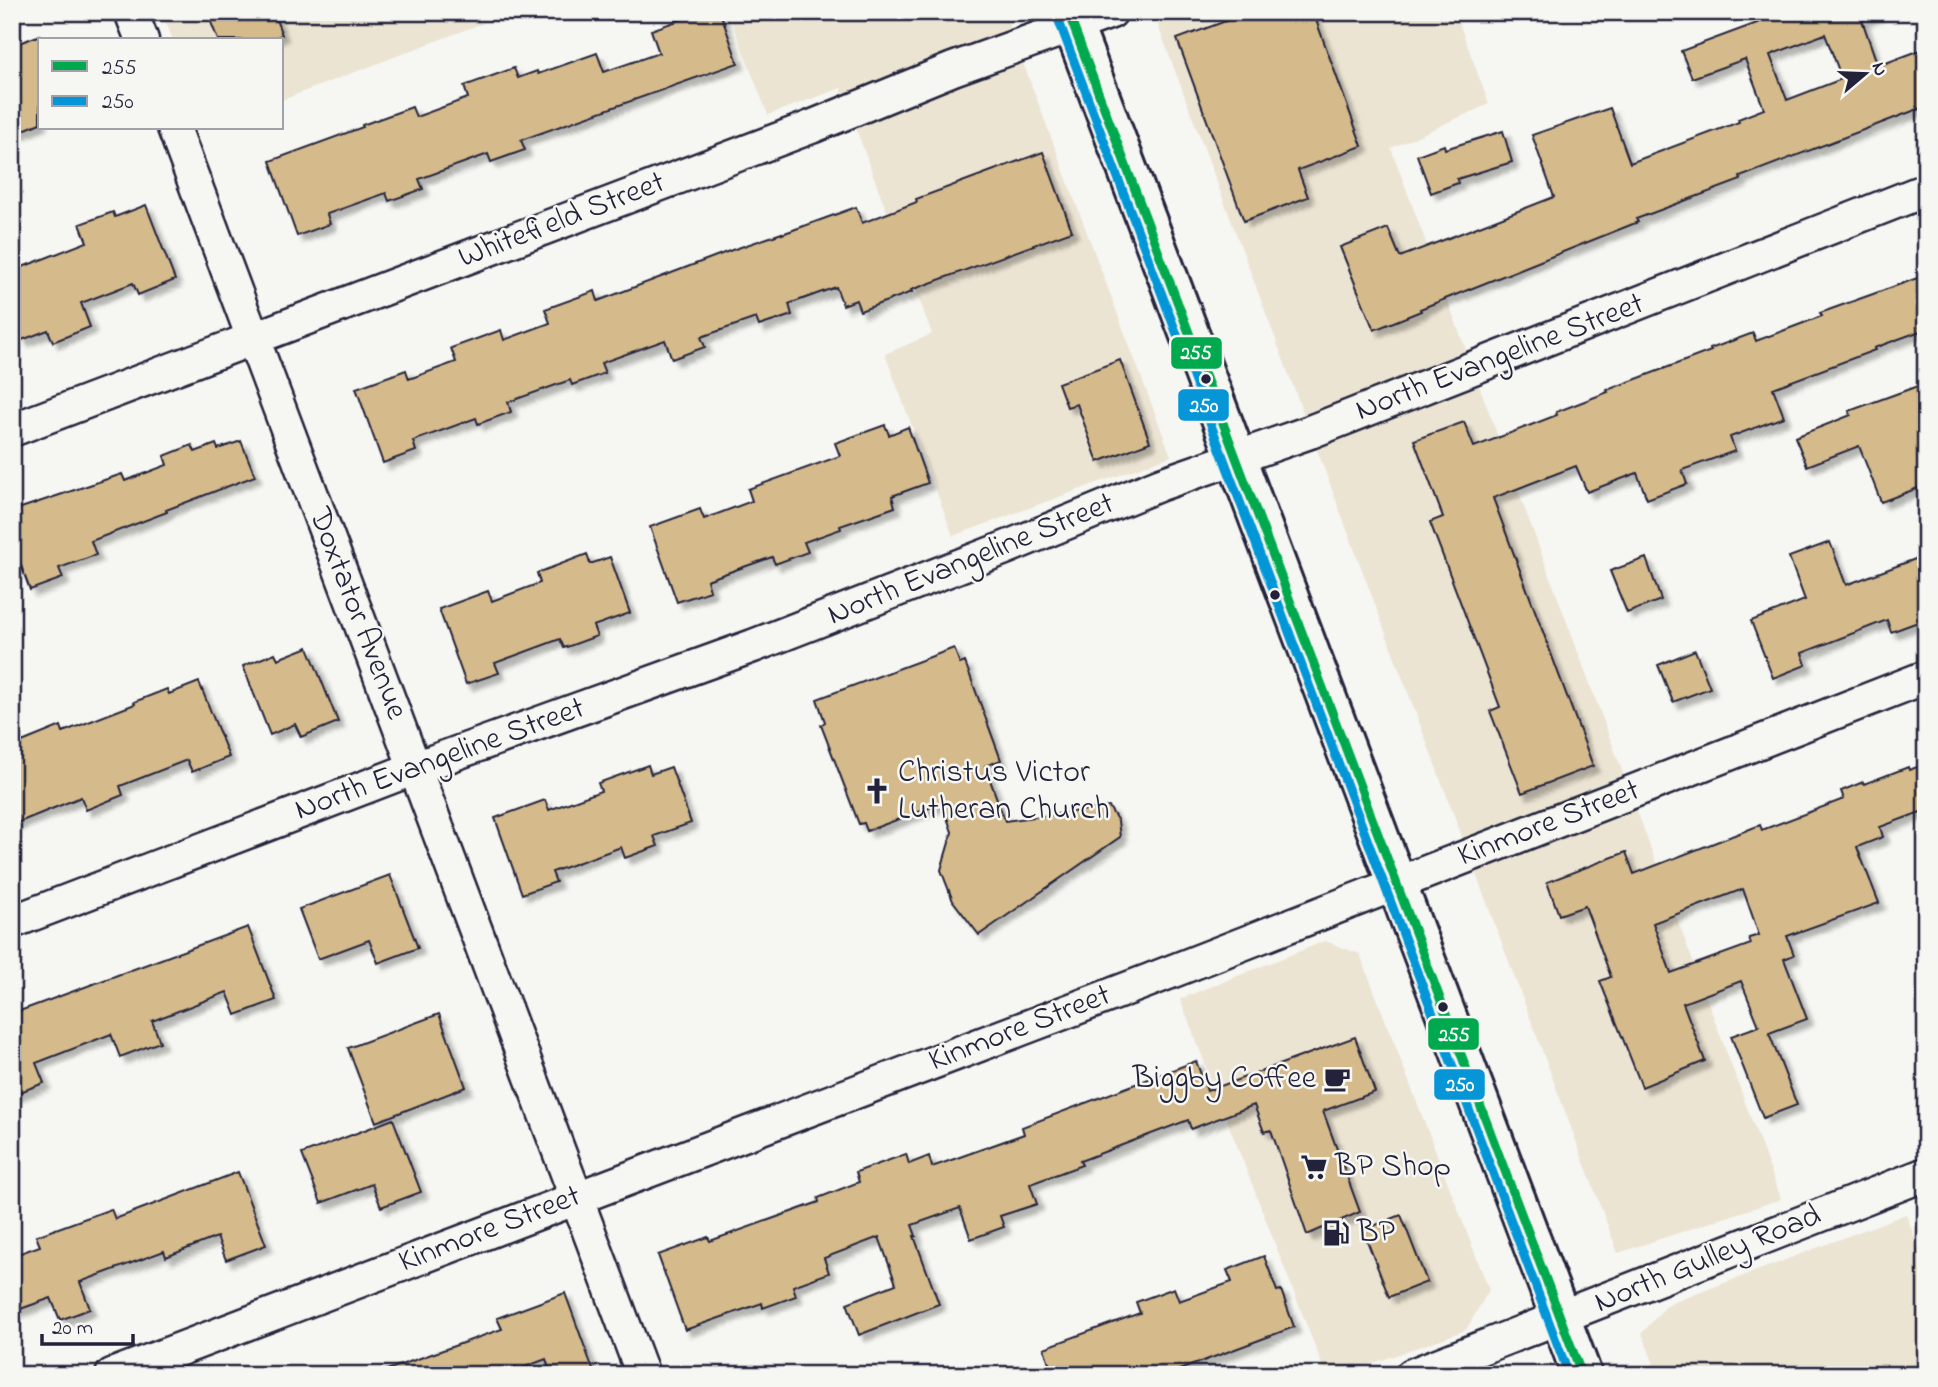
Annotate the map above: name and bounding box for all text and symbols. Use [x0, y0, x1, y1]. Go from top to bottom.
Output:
legend [38, 38, 284, 130]
north arrow [1829, 38, 1899, 108]
text: 255 [102, 54, 136, 84]
text: N [1864, 59, 1894, 80]
text: 250 [102, 88, 134, 118]
street label: Whitefield Street [452, 160, 672, 282]
street label: North Evangeline Street [1349, 281, 1651, 435]
line badge: 255 [1170, 336, 1223, 370]
text: 255 [1179, 341, 1212, 368]
unlabelled marker [1199, 372, 1213, 386]
line badge: 250 [1177, 388, 1230, 422]
text: 250 [1189, 394, 1219, 421]
street label: North Evangeline Street [821, 481, 1122, 639]
street label: Doxtator Avenue [295, 500, 419, 727]
unlabelled marker [1268, 588, 1282, 602]
street label: North Evangeline Street [288, 686, 592, 834]
place label: Christus Victor Lutheran Church [898, 750, 1110, 834]
street label: Kinmore Street [1451, 768, 1647, 880]
church icon: Christus Victor Lutheran Church [862, 776, 892, 806]
street label: Kinmore Street [922, 973, 1118, 1085]
unlabelled marker [1436, 1000, 1450, 1014]
line badge: 255 [1427, 1017, 1480, 1051]
text: 255 [1437, 1023, 1470, 1050]
place label: Biggby Coffee [1132, 1056, 1317, 1103]
cafe icon: Biggby Coffee [1322, 1064, 1352, 1094]
line badge: 250 [1433, 1068, 1486, 1101]
text: 250 [1445, 1073, 1475, 1100]
place label: BP Shop [1334, 1144, 1451, 1191]
supermarket icon: BP Shop [1299, 1152, 1329, 1182]
street label: Kinmore Street [392, 1174, 588, 1286]
street label: North Gulley Road [1588, 1193, 1828, 1327]
place label: BP [1356, 1210, 1396, 1257]
fuel station icon: BP [1321, 1218, 1351, 1248]
scale bar [42, 1303, 133, 1347]
text: 20 m [52, 1314, 93, 1344]

